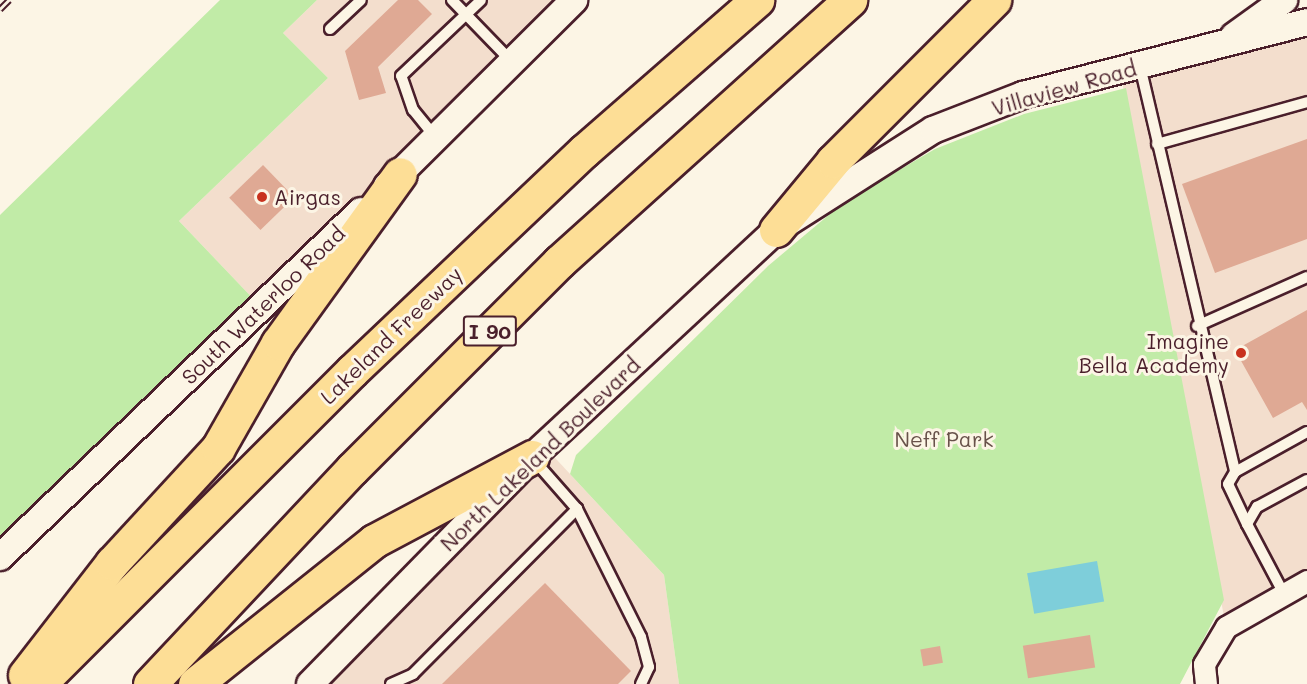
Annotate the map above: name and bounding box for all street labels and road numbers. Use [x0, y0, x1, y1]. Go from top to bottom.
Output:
street label: Villaview Road [989, 55, 1139, 121]
street label: South Waterloo Road [176, 221, 350, 389]
street label: Lakeland Freeway [315, 261, 467, 409]
road number: I 90 [462, 314, 518, 348]
street label: North Lakeland Boulevard [435, 352, 645, 556]

